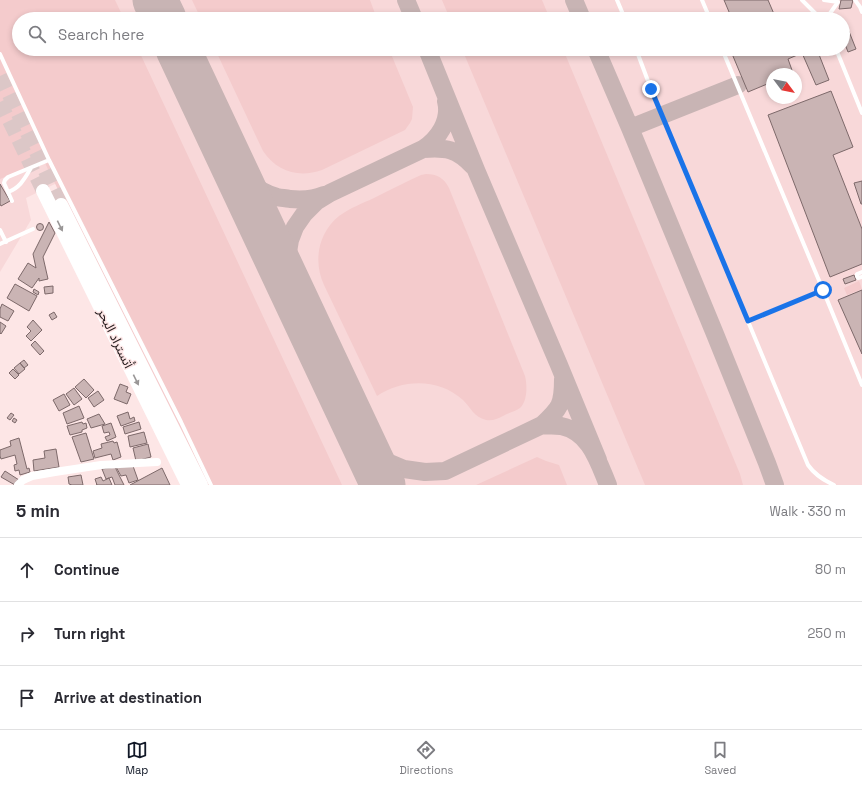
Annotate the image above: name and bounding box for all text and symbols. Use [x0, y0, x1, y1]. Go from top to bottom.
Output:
search box [12, 12, 850, 56]
icon: search [26, 23, 48, 45]
text: Search here [58, 25, 144, 44]
north arrow [766, 68, 802, 104]
route end [642, 80, 660, 98]
one-way arrow [57, 220, 63, 232]
route start [814, 281, 832, 299]
street label: أتستراد البحر [93, 305, 137, 371]
one-way arrow [133, 374, 140, 386]
text: 5 min [16, 500, 60, 522]
text: Walk · 330 m [769, 503, 846, 520]
icon: ahead [16, 559, 38, 581]
text: Continue [54, 560, 120, 579]
text: 80 m [815, 561, 846, 578]
icon: right [16, 623, 38, 645]
text: Turn right [54, 624, 125, 643]
text: 250 m [808, 625, 846, 642]
icon: arrive [16, 687, 38, 709]
text: Arrive at destination [54, 688, 202, 707]
tab: Map [126, 739, 148, 777]
tab: Directions [399, 739, 453, 777]
tab: Saved [704, 739, 736, 777]

